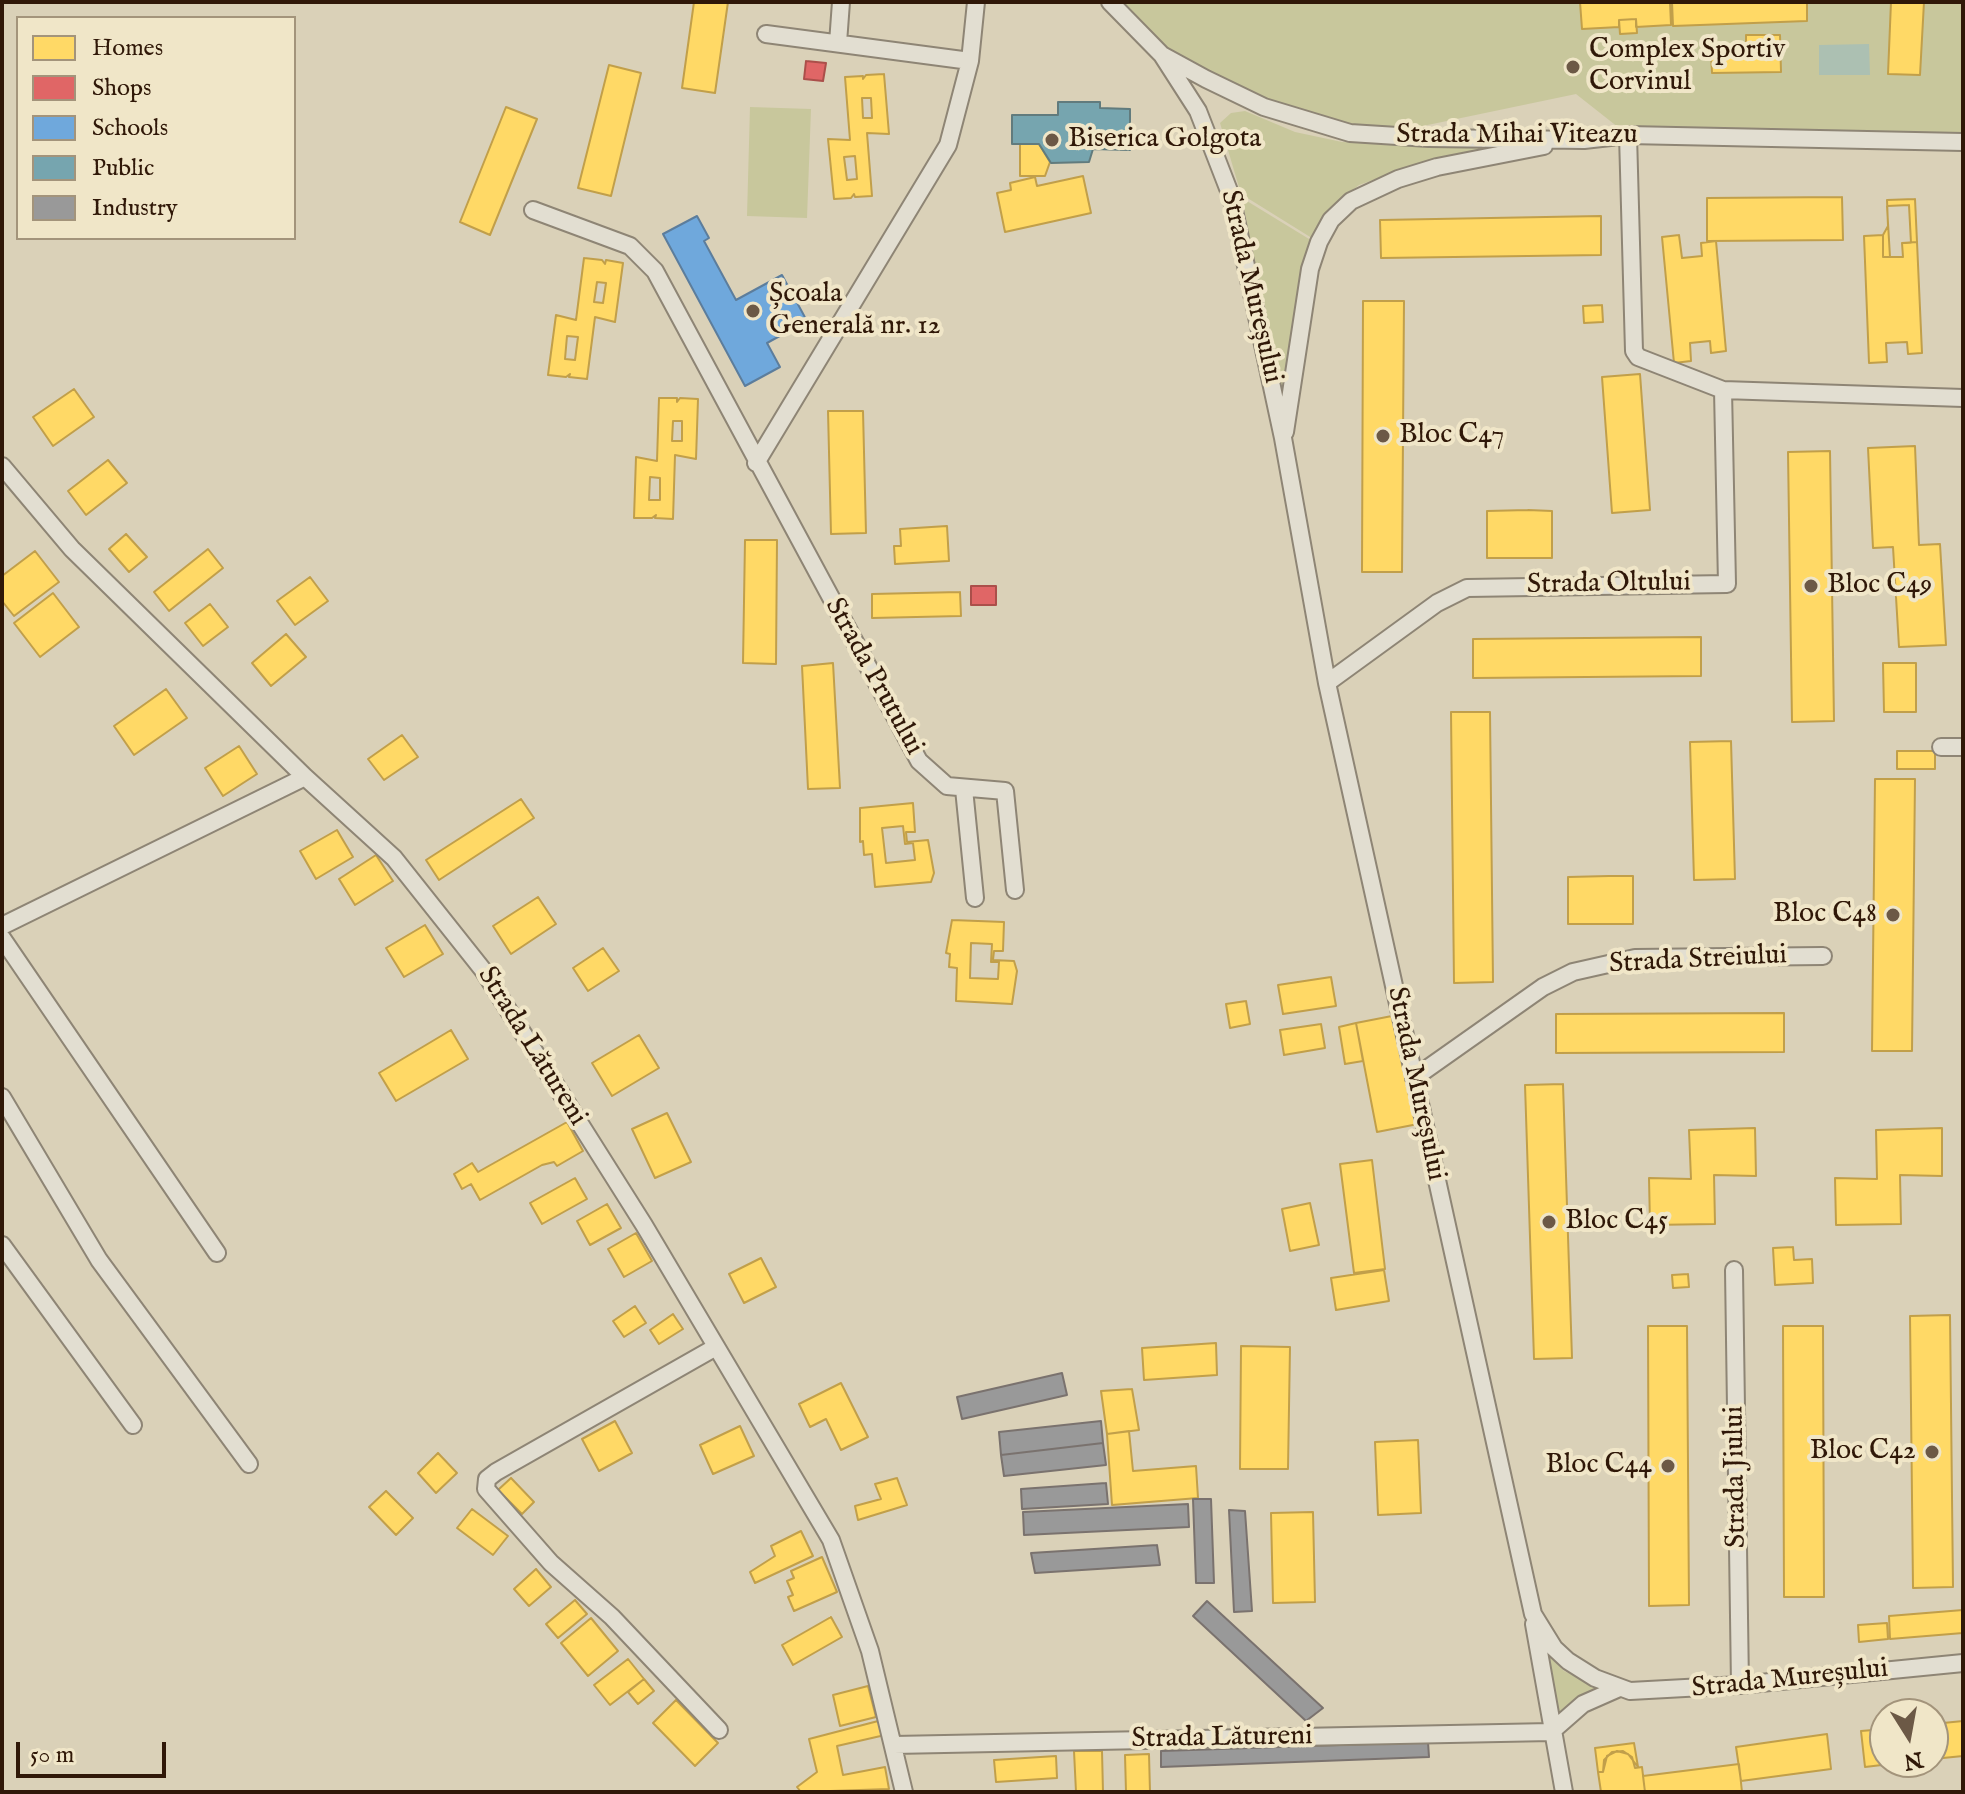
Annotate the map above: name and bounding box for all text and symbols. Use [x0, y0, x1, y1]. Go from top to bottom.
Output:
legend [16, 16, 296, 240]
text: Homes [92, 33, 163, 64]
place label: Complex Sportiv Corvinul [1589, 34, 1785, 100]
marker: Complex Sportiv Corvinul [1564, 58, 1582, 76]
text: Shops [92, 73, 151, 104]
text: Schools [92, 113, 168, 144]
street label: Strada Mihai Viteazu [1396, 119, 1638, 153]
place label: Biserica Golgota [1068, 123, 1261, 157]
marker: Biserica Golgota [1043, 131, 1061, 149]
text: Public [92, 153, 154, 184]
street label: Strada Mureșului [1211, 187, 1289, 387]
text: Industry [92, 193, 178, 224]
place label: Școala Generală nr. 12 [769, 278, 941, 344]
marker: Școala Generală nr. 12 [744, 302, 762, 320]
place label: Bloc C47 [1399, 419, 1504, 453]
marker: Bloc C47 [1374, 427, 1392, 445]
street label: Strada Oltului [1527, 567, 1691, 603]
place label: Bloc C49 [1827, 569, 1932, 603]
marker: Bloc C49 [1802, 577, 1820, 595]
street label: Strada Prutului [816, 593, 930, 761]
place label: Bloc C48 [1773, 898, 1877, 932]
marker: Bloc C48 [1884, 906, 1902, 924]
street label: Strada Streiului [1608, 940, 1788, 982]
street label: Strada Lătureni [469, 961, 593, 1133]
street label: Strada Mureșului [1378, 984, 1452, 1184]
place label: Bloc C45 [1565, 1205, 1668, 1239]
marker: Bloc C45 [1540, 1213, 1558, 1231]
street label: Strada Jiului [1719, 1406, 1755, 1548]
place label: Bloc C42 [1810, 1435, 1916, 1469]
marker: Bloc C42 [1923, 1443, 1941, 1461]
place label: Bloc C44 [1545, 1449, 1652, 1483]
marker: Bloc C44 [1659, 1457, 1677, 1475]
street label: Strada Mureșului [1690, 1653, 1890, 1707]
north arrow [1869, 1698, 1949, 1778]
street label: Strada Lătureni [1131, 1721, 1313, 1757]
scale bar [20, 1726, 170, 1776]
text: 50 m [30, 1740, 74, 1771]
text: N [1901, 1744, 1925, 1775]

